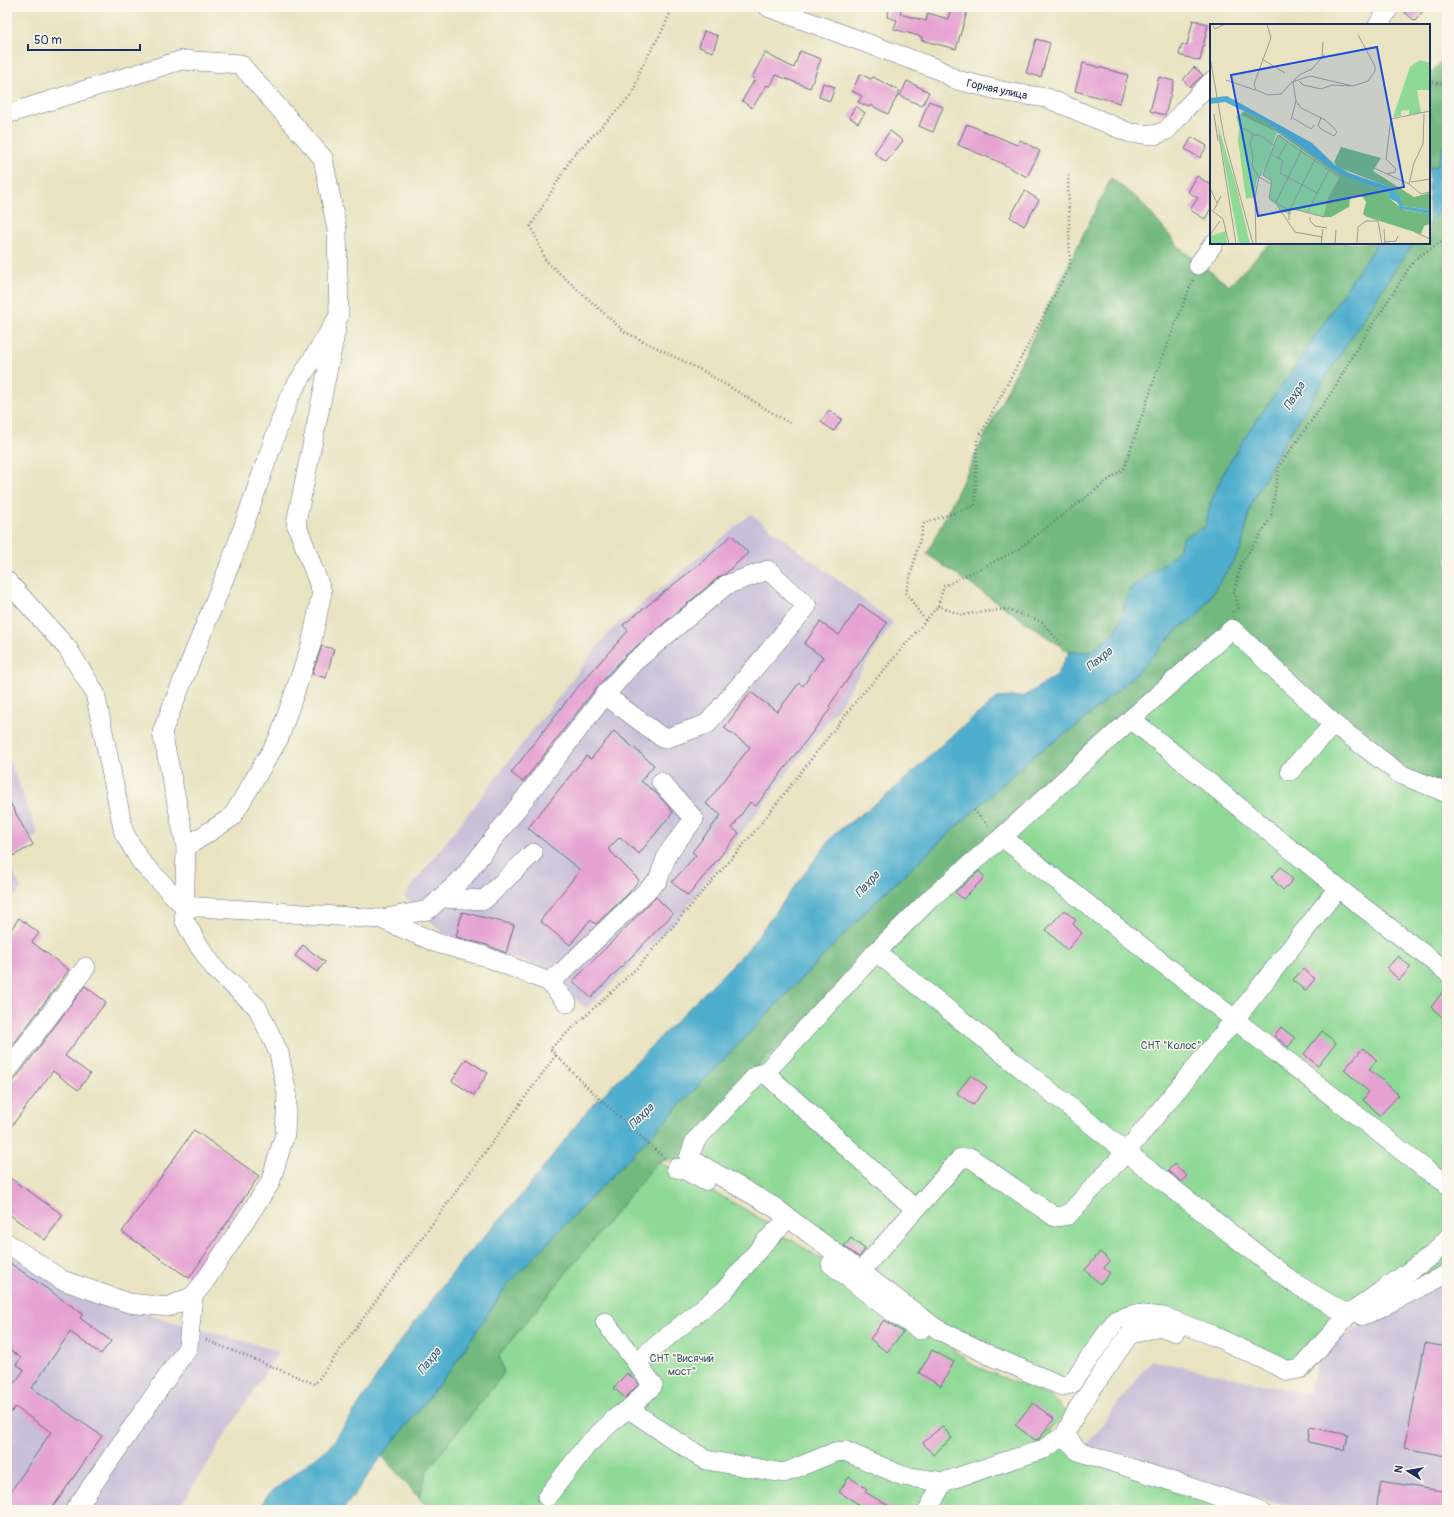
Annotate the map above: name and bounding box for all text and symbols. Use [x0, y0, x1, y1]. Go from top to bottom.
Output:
inset map [1210, 24, 1430, 244]
scale bar [28, 26, 140, 52]
text: 50 m [34, 33, 62, 48]
street label: Горная улица [965, 77, 1029, 102]
water label: Пахра [1280, 378, 1309, 413]
water label: Пахра [1083, 643, 1117, 675]
water label: Пахра [852, 867, 884, 900]
park label: СНТ "Колос" [1141, 1039, 1201, 1052]
water label: Пахра [625, 1099, 658, 1132]
water label: Пахра [414, 1344, 446, 1378]
park label: СНТ "Висячий мост" [650, 1352, 714, 1378]
north arrow [1388, 1451, 1428, 1491]
text: N [1392, 1464, 1406, 1474]

